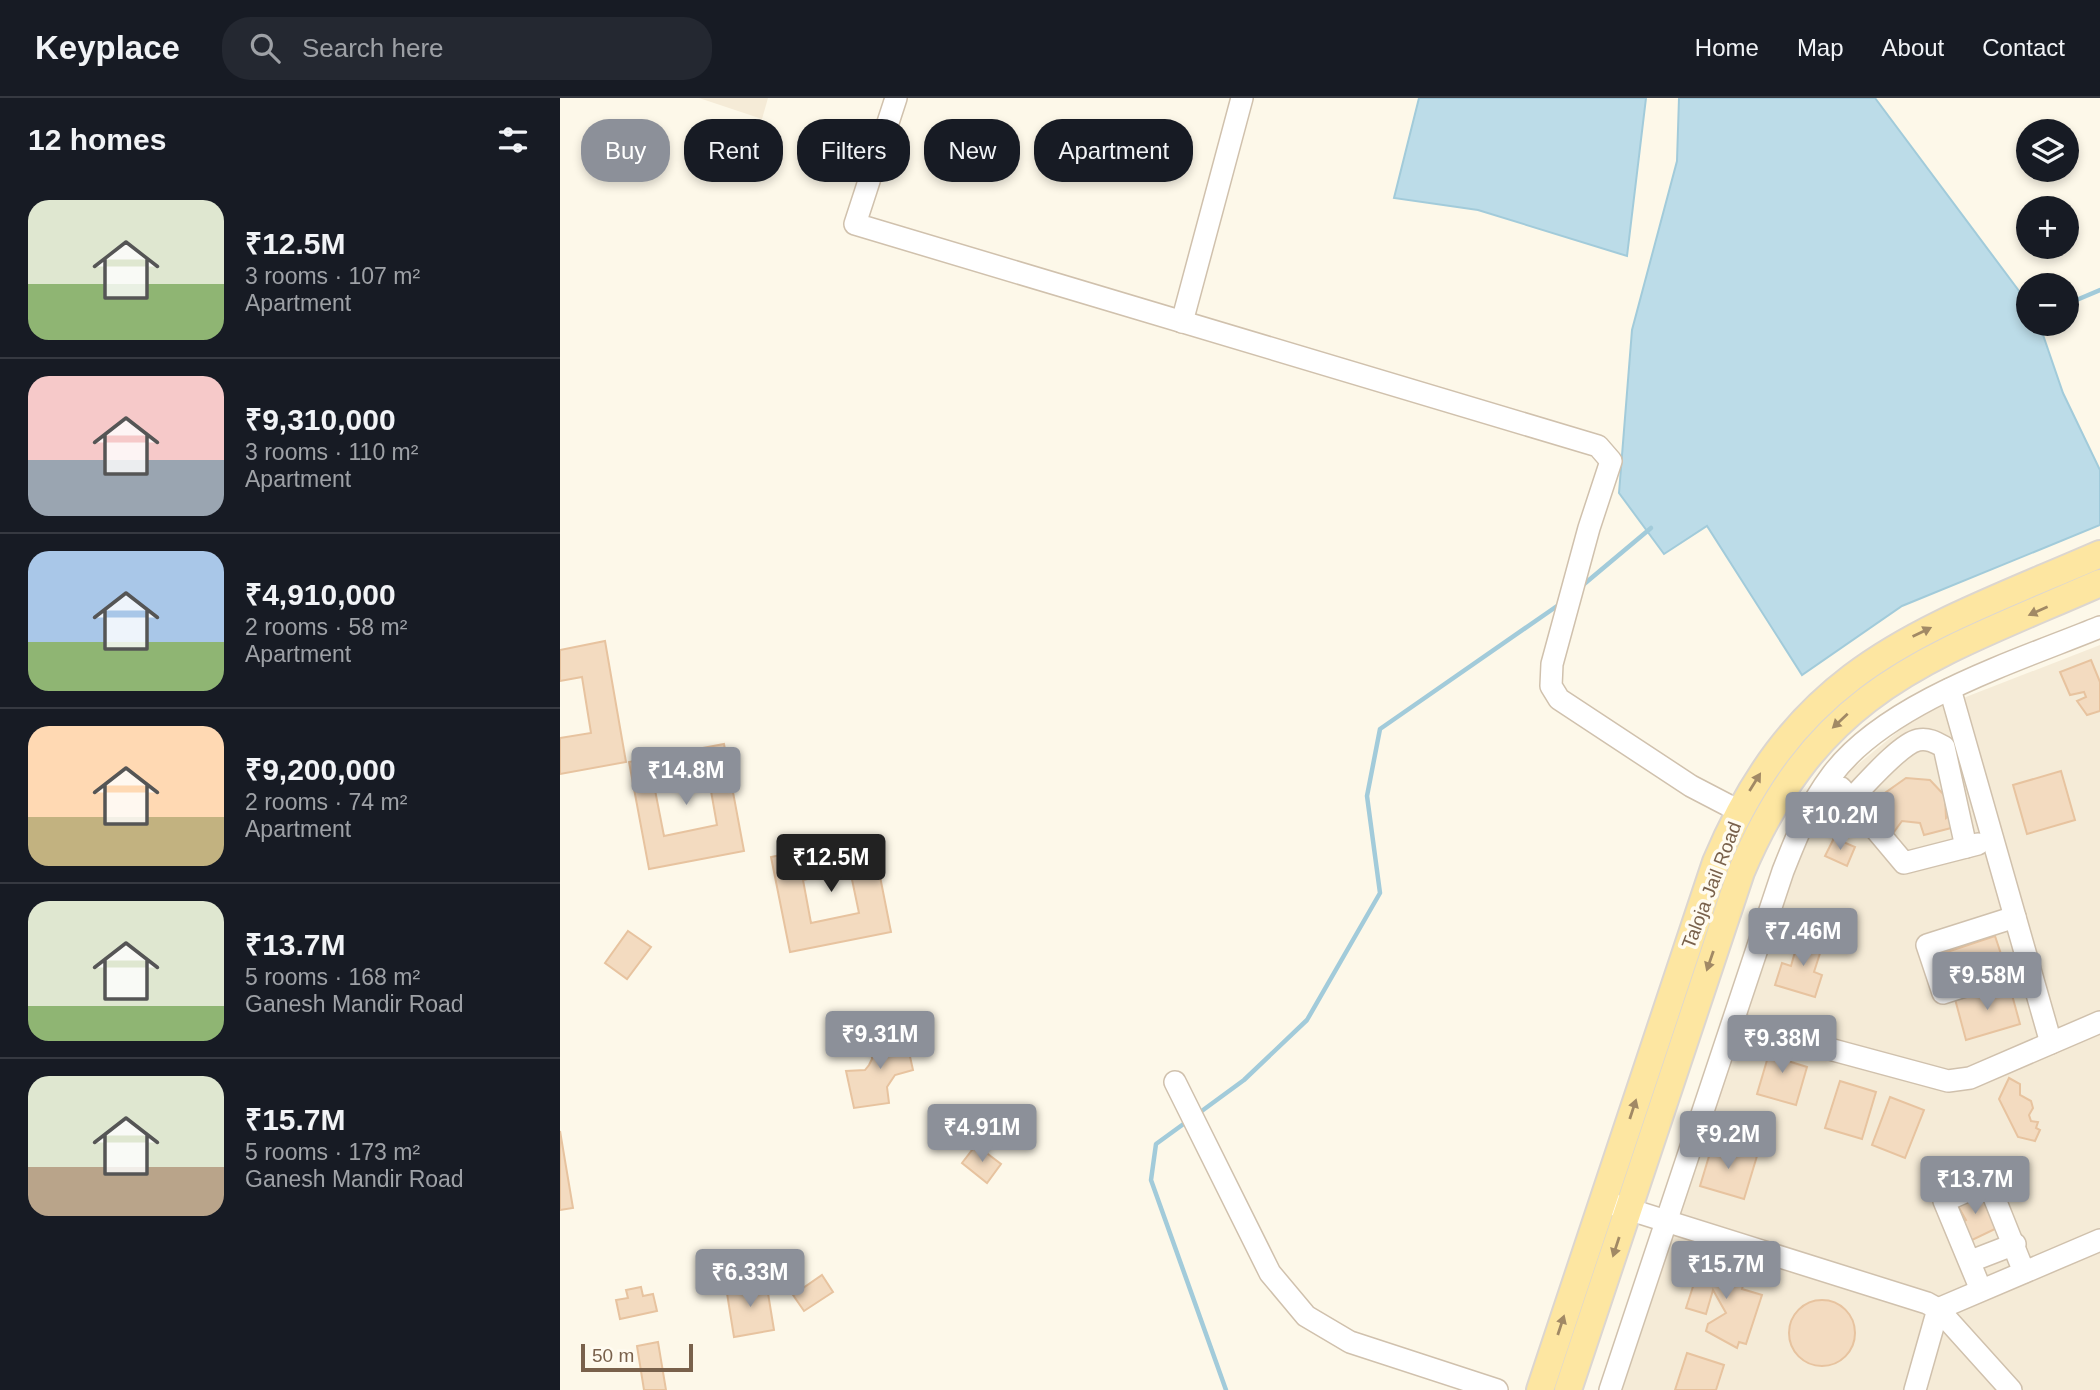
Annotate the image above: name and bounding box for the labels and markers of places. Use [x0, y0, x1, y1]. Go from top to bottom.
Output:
pin: ₹14.8M [629, 748, 743, 807]
pin: ₹10.2M [1783, 792, 1897, 852]
pin: ₹12.5M [774, 834, 888, 894]
pin: ₹7.46M [1746, 908, 1860, 968]
pin: ₹9.58M [1930, 953, 2044, 1012]
pin: ₹9.31M [823, 1012, 937, 1071]
pin: ₹9.38M [1725, 1016, 1839, 1075]
pin: ₹4.91M [925, 1104, 1039, 1164]
pin: ₹9.2M [1679, 1112, 1777, 1171]
pin: ₹13.7M [1918, 1156, 2032, 1216]
pin: ₹15.7M [1669, 1242, 1783, 1301]
pin: ₹6.33M [693, 1250, 807, 1309]

